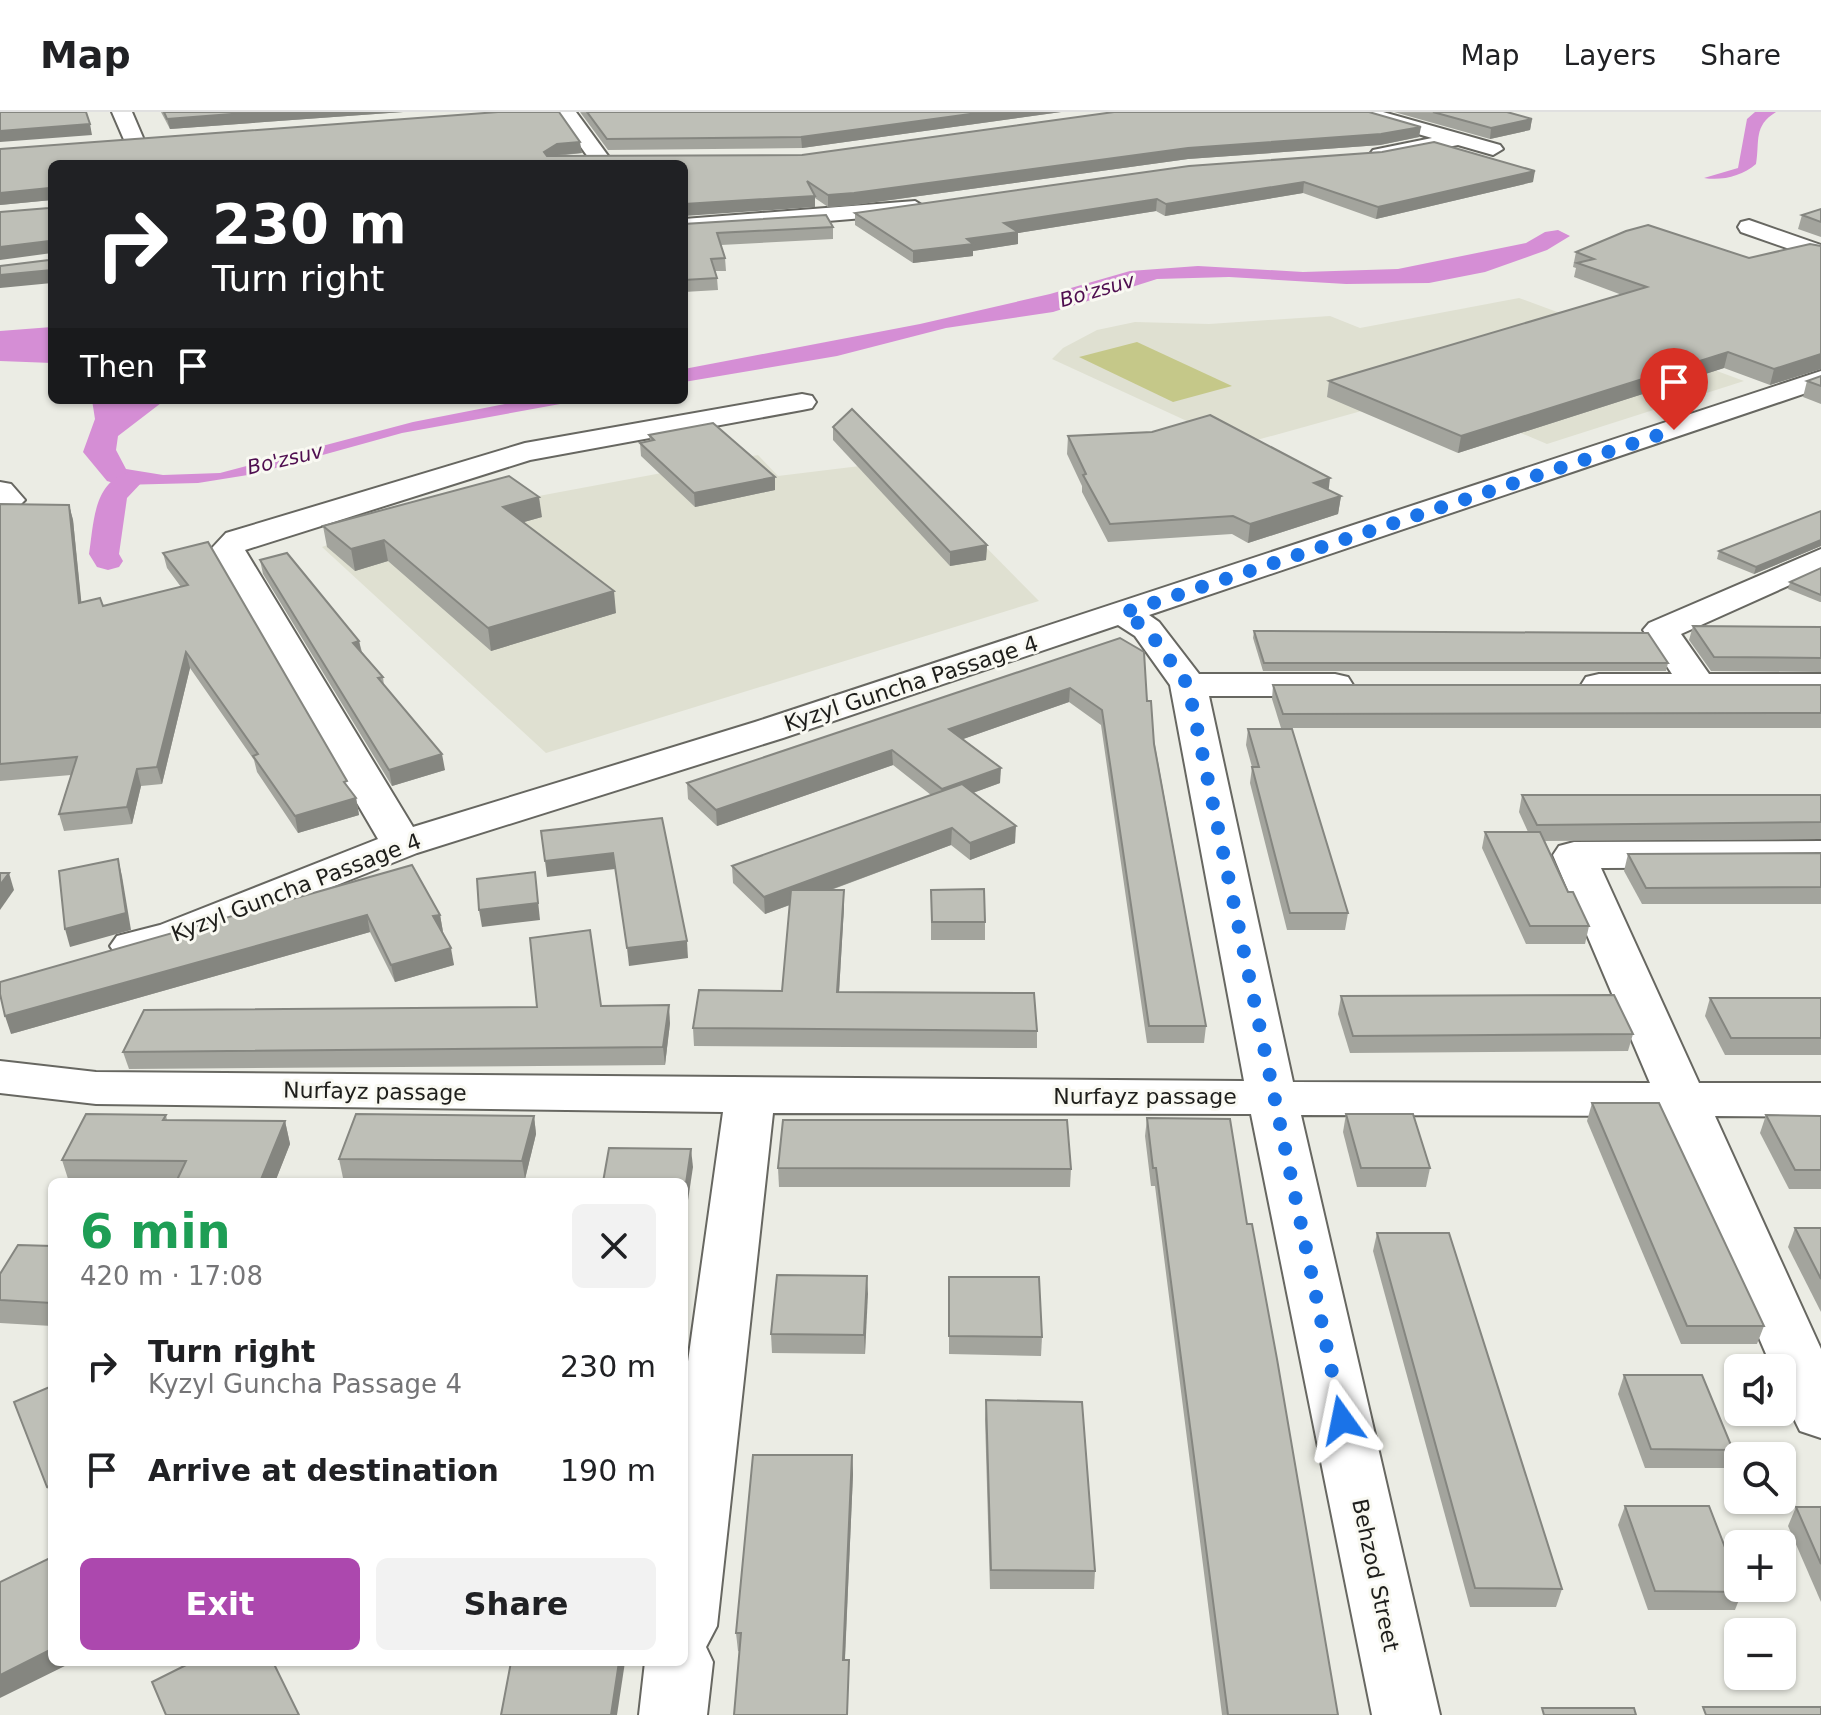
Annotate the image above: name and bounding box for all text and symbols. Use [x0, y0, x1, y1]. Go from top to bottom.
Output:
text: Map [40, 33, 131, 77]
text: Map [1460, 39, 1520, 72]
text: Layers [1564, 39, 1656, 72]
text: Share [1700, 39, 1781, 72]
text: 230 m [212, 191, 407, 256]
icon: right [80, 192, 184, 296]
text: Turn right [212, 258, 384, 299]
water label: Bo'zsuv [1057, 268, 1138, 312]
icon: arrive [171, 344, 215, 388]
pin [1640, 348, 1708, 430]
text: Then [80, 349, 155, 384]
icon: arrive [1652, 360, 1696, 404]
water label: Bo'zsuv [245, 438, 326, 479]
street label: Kyzyl Guncha Passage 4 [781, 631, 1041, 736]
street label: Kyzyl Guncha Passage 4 [168, 828, 425, 947]
street label: Nurfayz passage [283, 1077, 467, 1106]
street label: Nurfayz passage [1053, 1084, 1237, 1109]
text: 6 min [80, 1203, 231, 1259]
button: close [572, 1204, 656, 1288]
text: 420 m · 17:08 [80, 1261, 263, 1291]
text: Turn right [148, 1334, 315, 1369]
icon: right [80, 1344, 124, 1388]
text: 230 m [560, 1349, 656, 1384]
map controls [1724, 1354, 1796, 1690]
button: sound [1724, 1354, 1796, 1426]
text: Kyzyl Guncha Passage 4 [148, 1369, 462, 1399]
position arrow [1300, 1378, 1384, 1462]
button: search [1724, 1442, 1796, 1514]
icon: arrive [80, 1448, 124, 1492]
text: Arrive at destination [148, 1453, 499, 1488]
text: 190 m [560, 1453, 656, 1488]
street label: Behzod Street [1347, 1497, 1404, 1654]
button: + [1724, 1530, 1796, 1602]
button: Exit [80, 1558, 360, 1650]
button: Share [376, 1558, 656, 1650]
button: − [1724, 1618, 1796, 1690]

